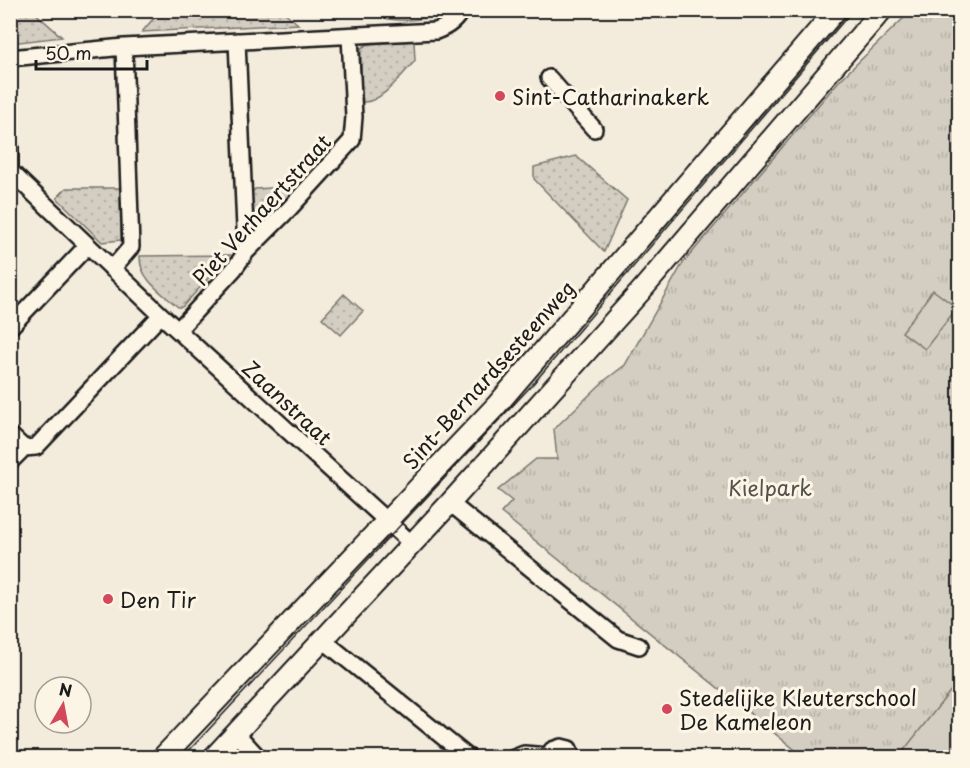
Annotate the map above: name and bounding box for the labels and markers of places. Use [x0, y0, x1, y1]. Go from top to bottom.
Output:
place label: Sint-Catharinakerk [512, 80, 709, 112]
marker: Sint-Catharinakerk [493, 89, 507, 103]
place label: Den Tir [120, 583, 197, 615]
marker: Den Tir [101, 592, 115, 606]
place label: Stedelijke Kleuterschool De Kameleon [679, 681, 917, 737]
marker: Stedelijke Kleuterschool De Kameleon [660, 702, 674, 716]

